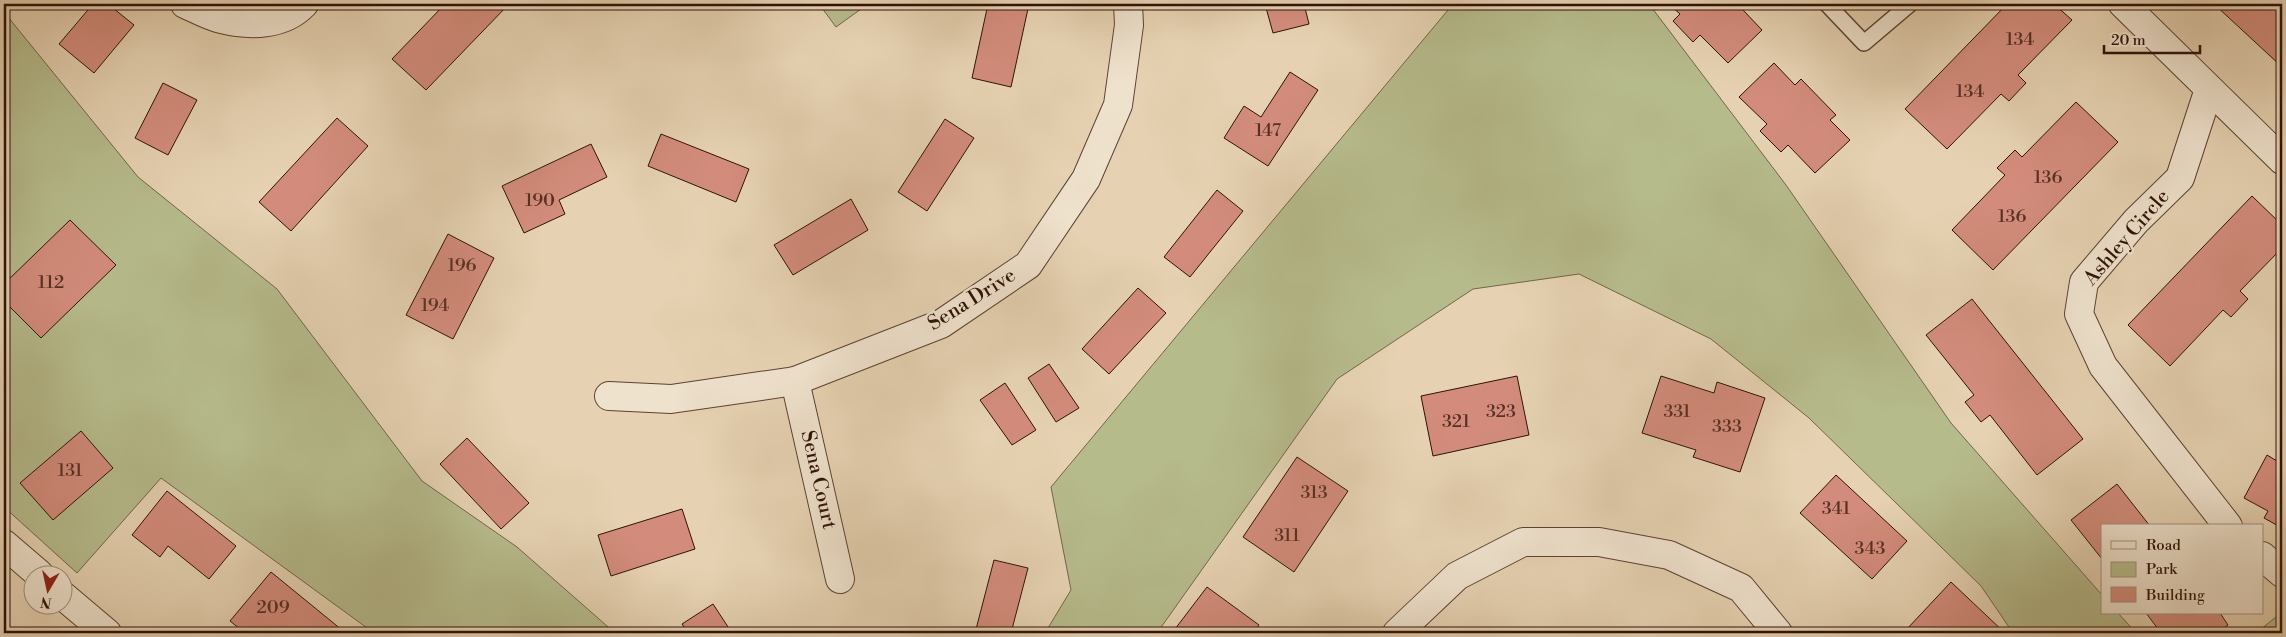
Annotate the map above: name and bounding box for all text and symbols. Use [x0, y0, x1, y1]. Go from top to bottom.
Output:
scale bar [2104, 22, 2200, 54]
house number: 134 [2006, 28, 2035, 51]
text: 20 m [2111, 31, 2146, 50]
house number: 134 [1956, 80, 1985, 103]
house number: 147 [1255, 119, 1281, 142]
house number: 136 [2034, 166, 2062, 189]
street label: Ashley Circle [2078, 185, 2175, 292]
house number: 190 [525, 189, 555, 212]
house number: 136 [1998, 205, 2026, 228]
house number: 196 [448, 254, 477, 277]
street label: Sena Drive [924, 263, 1020, 337]
house number: 112 [38, 271, 64, 294]
house number: 194 [421, 294, 450, 317]
house number: 323 [1486, 400, 1516, 423]
house number: 331 [1663, 400, 1691, 423]
house number: 321 [1442, 410, 1470, 433]
house number: 333 [1712, 415, 1742, 438]
street label: Sena Court [795, 428, 841, 532]
house number: 131 [57, 459, 83, 482]
house number: 313 [1300, 481, 1328, 504]
house number: 341 [1822, 497, 1851, 520]
house number: 311 [1274, 524, 1300, 547]
legend [2101, 524, 2264, 614]
text: Road [2146, 536, 2181, 555]
house number: 343 [1855, 537, 1885, 560]
text: Park [2146, 560, 2178, 579]
north arrow [22, 564, 72, 614]
text: Building [2145, 586, 2205, 605]
text: N [39, 592, 53, 612]
house number: 209 [256, 596, 290, 619]

